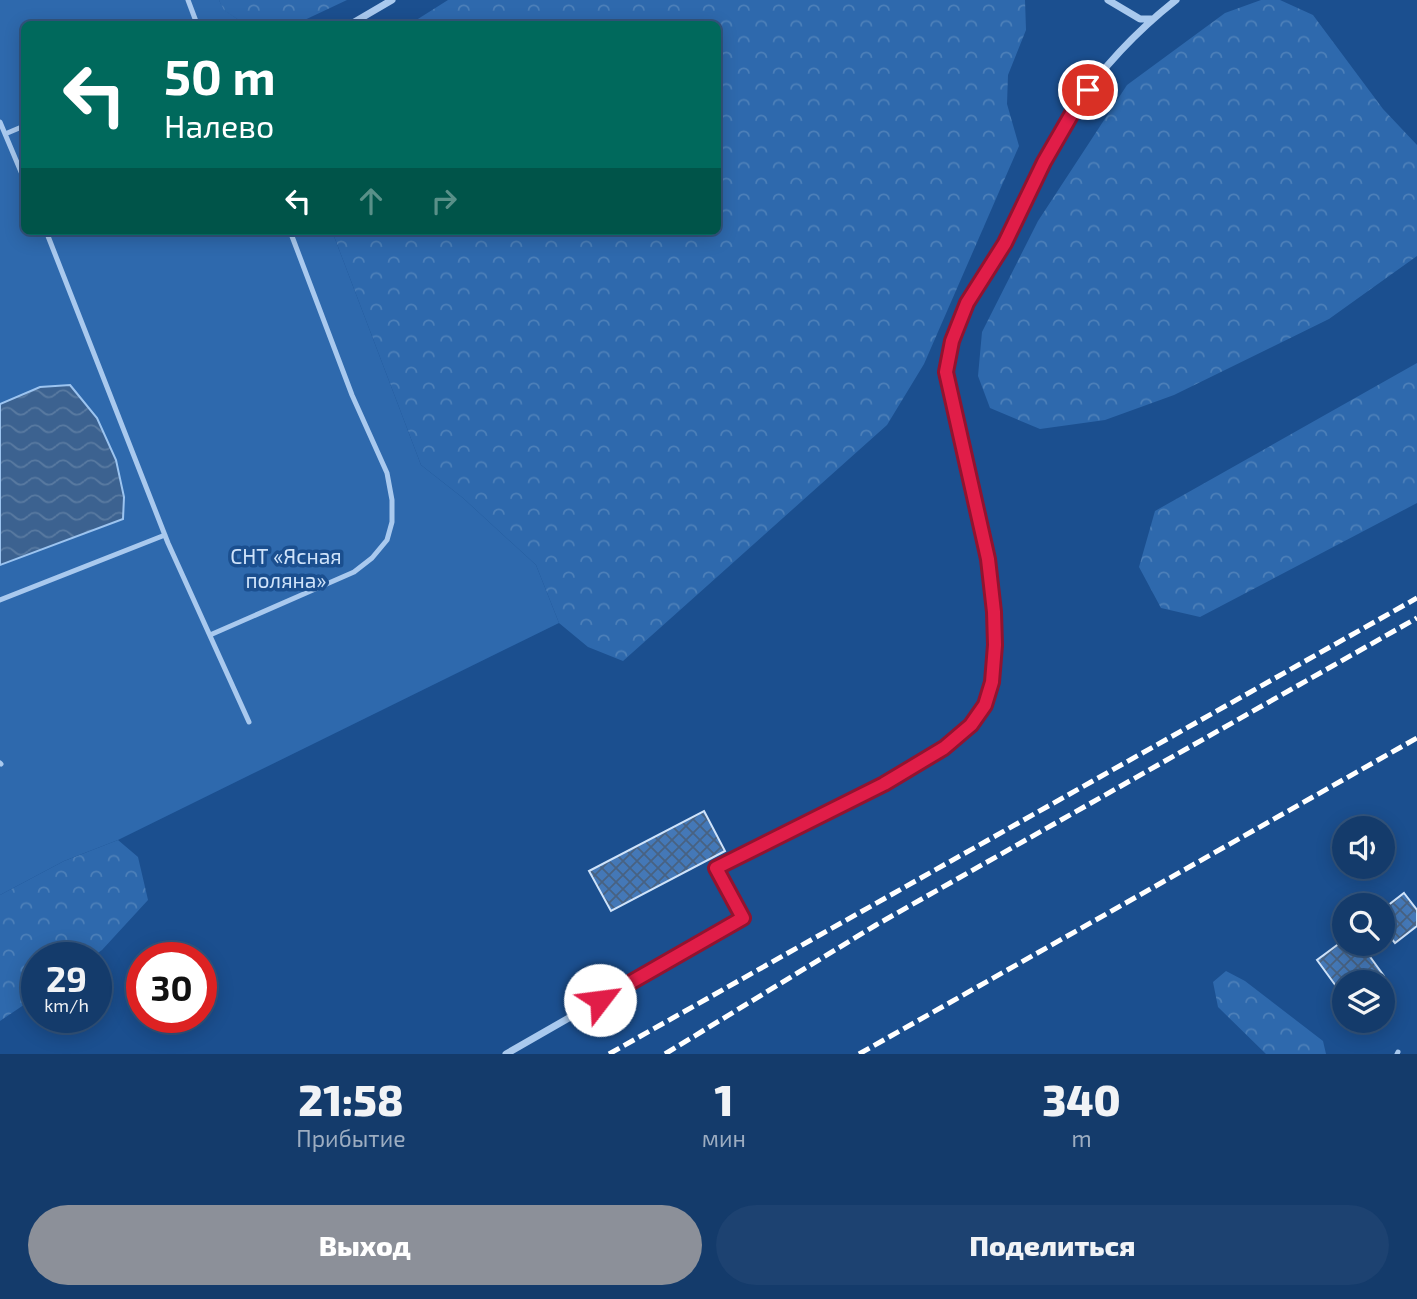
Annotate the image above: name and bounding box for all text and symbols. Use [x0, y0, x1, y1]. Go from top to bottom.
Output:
text: 50 m [164, 46, 276, 105]
icon: left [49, 49, 140, 140]
pin [1058, 60, 1118, 120]
icon: arrive [1069, 71, 1107, 109]
text: Налево [164, 106, 274, 144]
icon: left [279, 182, 317, 220]
icon: ahead [352, 182, 390, 220]
icon: right [425, 182, 463, 220]
park label: СНТ «Ясная поляна» [230, 543, 342, 592]
map controls [1332, 816, 1395, 1033]
button: sound [1332, 816, 1395, 879]
button: search [1332, 893, 1395, 956]
speed limit sign: 30 [126, 942, 217, 1033]
text: 29 [46, 957, 87, 999]
position arrow [563, 963, 637, 1037]
button: layers [1332, 970, 1395, 1033]
text: km/h [44, 994, 89, 1016]
text: 21:58 [298, 1074, 403, 1124]
text: 1 [714, 1074, 733, 1124]
text: 340 [1042, 1074, 1121, 1124]
text: Прибытие [296, 1124, 406, 1152]
text: мин [702, 1124, 746, 1152]
text: m [1071, 1124, 1092, 1152]
button: Выход [28, 1205, 702, 1285]
button: Поделиться [716, 1205, 1389, 1285]

